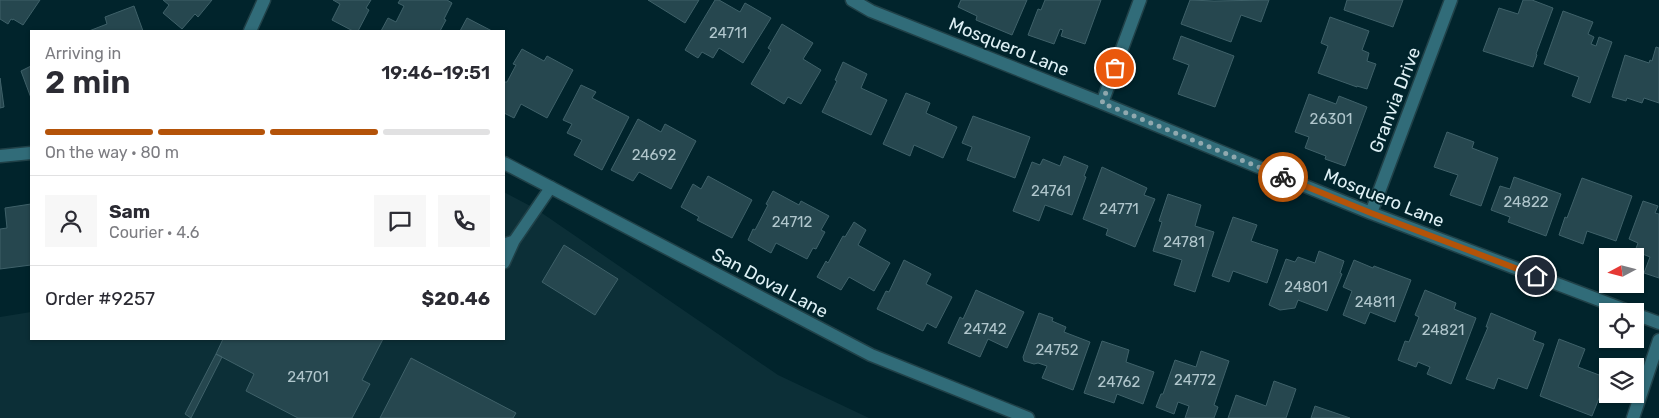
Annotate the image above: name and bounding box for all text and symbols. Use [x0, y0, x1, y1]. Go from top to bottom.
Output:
street label: Mosquero Lane [946, 13, 1072, 81]
house number: 24711 [709, 24, 747, 42]
text: Arriving in [45, 44, 121, 63]
street label: Granvia Drive [1365, 44, 1425, 156]
pin [1094, 47, 1136, 89]
icon: bag [1101, 54, 1129, 82]
text: 19:46–19:51 [381, 61, 490, 84]
text: 2 min [45, 63, 130, 101]
house number: 26301 [1310, 110, 1352, 128]
text: On the way · 80 m [45, 143, 179, 162]
house number: 24692 [632, 146, 677, 164]
courier [1258, 152, 1308, 202]
icon: bike [1269, 163, 1297, 191]
street label: Mosquero Lane [1321, 164, 1447, 232]
house number: 24761 [1031, 182, 1071, 200]
house number: 24822 [1503, 193, 1549, 211]
button: person [45, 195, 97, 247]
button: chat [374, 195, 426, 247]
button: phone [438, 195, 490, 247]
text: Sam [109, 200, 150, 223]
house number: 24771 [1099, 200, 1139, 218]
house number: 24712 [772, 213, 813, 231]
text: Courier · 4.6 [109, 223, 199, 242]
house number: 24781 [1163, 233, 1205, 251]
street label: San Doval Lane [708, 243, 832, 323]
north arrow [1599, 248, 1644, 292]
map controls [1599, 248, 1644, 403]
pin [1515, 255, 1557, 297]
icon: home [1522, 262, 1550, 290]
house number: 24801 [1284, 278, 1328, 296]
text: Order #9257 [45, 287, 155, 310]
text: $20.46 [422, 287, 490, 310]
house number: 24811 [1355, 293, 1395, 311]
button: locate [1599, 303, 1644, 348]
house number: 24742 [963, 320, 1007, 338]
house number: 24821 [1422, 321, 1464, 339]
house number: 24752 [1035, 341, 1079, 359]
button: layers [1599, 358, 1644, 403]
house number: 24701 [287, 368, 329, 386]
house number: 24772 [1174, 371, 1216, 389]
house number: 24762 [1098, 373, 1141, 391]

